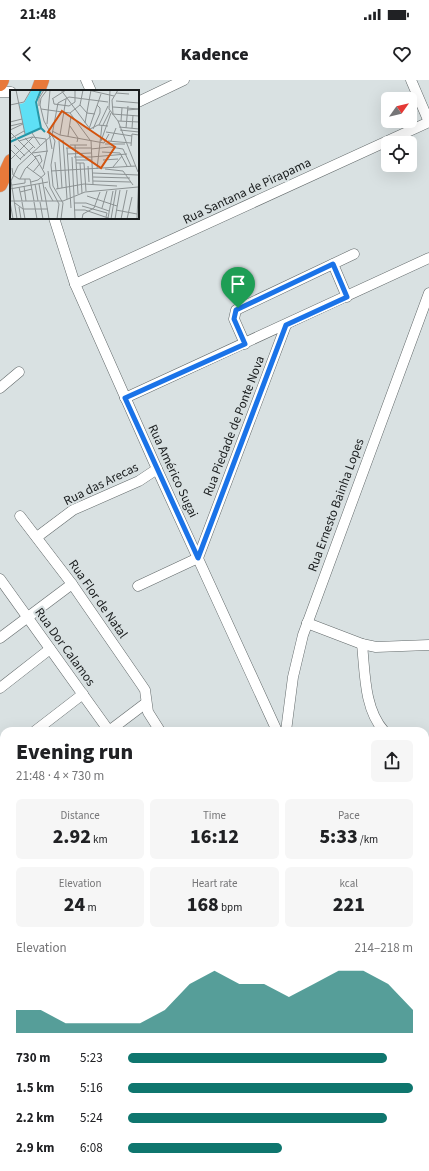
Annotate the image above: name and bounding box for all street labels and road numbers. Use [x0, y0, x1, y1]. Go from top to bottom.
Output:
street label: Rua Santana de Pirapama [180, 153, 314, 229]
street label: Rua Piedade de Ponte Nova [199, 353, 269, 499]
street label: Rua Américo Sugai [143, 421, 203, 521]
street label: Rua Ernesto Bainha Lopes [303, 435, 369, 574]
street label: Rua das Arecas [61, 458, 142, 510]
street label: Rua Flor de Natal [64, 556, 132, 642]
street label: Rua Dor Calamos [30, 604, 100, 690]

